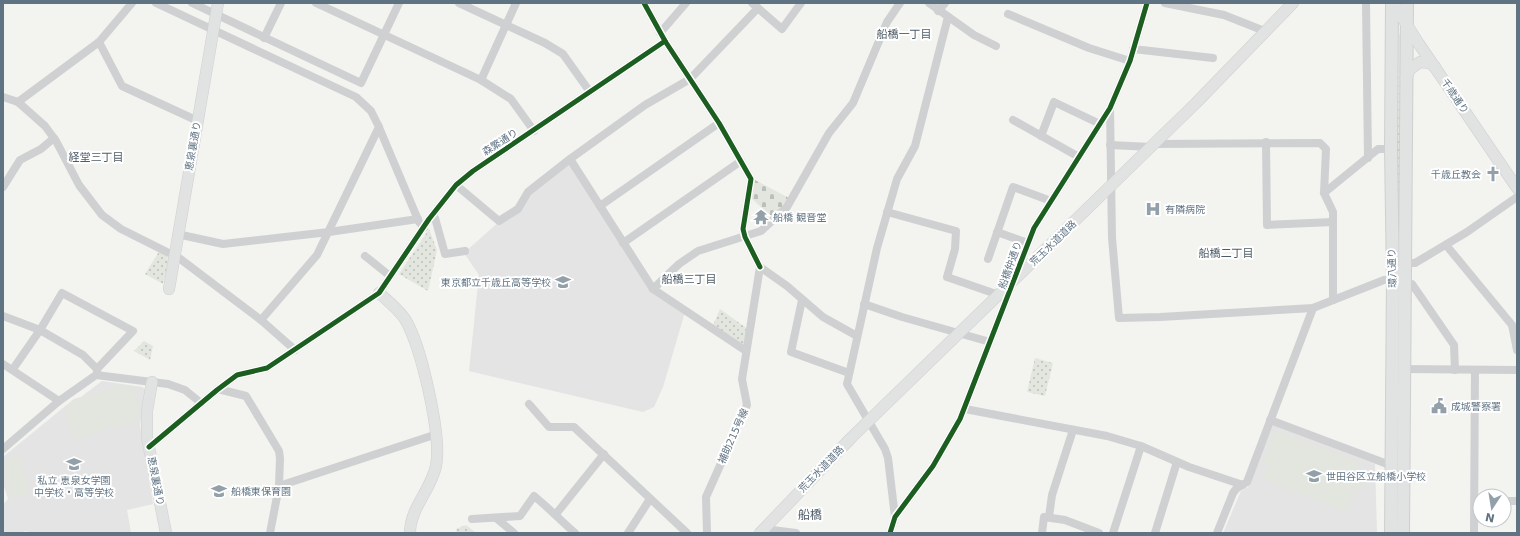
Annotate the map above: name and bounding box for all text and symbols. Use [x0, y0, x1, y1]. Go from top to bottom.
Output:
district label: 船橋一丁目 [877, 28, 932, 41]
street label: 千歳通り [1439, 76, 1471, 116]
street label: 恵泉裏通り [183, 120, 203, 172]
street label: 森繁通り [480, 126, 520, 158]
district label: 経堂三丁目 [69, 151, 124, 164]
church icon: 千歳丘教会 [1484, 165, 1502, 183]
place label: 千歳丘教会 [1431, 169, 1481, 180]
hospital icon: 有隣病院 [1144, 200, 1162, 218]
place label: 有隣病院 [1165, 204, 1205, 215]
temple icon: 船橋 観音堂 [752, 208, 770, 226]
place label: 船橋 観音堂 [773, 212, 826, 223]
street label: 荒玉水道道路 [1028, 218, 1078, 268]
street label: 船橋仲通り [996, 240, 1024, 290]
district label: 船橋二丁目 [1199, 247, 1254, 260]
street label: 環八通り [1386, 248, 1398, 288]
school or university icon: 東京都立千歳丘高等学校 [554, 273, 572, 291]
district label: 船橋三丁目 [662, 273, 717, 286]
place label: 東京都立千歳丘高等学校 [441, 277, 551, 288]
public building icon: 成城警察署 [1430, 397, 1448, 415]
place label: 成城警察署 [1451, 401, 1501, 412]
street label: 補助215号線 [716, 407, 750, 465]
street label: 荒玉水道道路 [796, 444, 846, 494]
school or university icon: 私立 恵泉女学園 中学校・高等学校 [65, 455, 83, 473]
street label: 恵泉裏通り [146, 455, 166, 507]
school or university icon: 世田谷区立船橋小学校 [1305, 467, 1323, 485]
place label: 世田谷区立船橋小学校 [1326, 471, 1426, 482]
place label: 私立 恵泉女学園 中学校・高等学校 [34, 475, 114, 498]
school or university icon: 船橋東保育園 [210, 482, 228, 500]
place label: 船橋東保育園 [231, 486, 291, 497]
north arrow [1472, 488, 1512, 528]
district label: 船橋 [798, 508, 822, 522]
text: N [1484, 510, 1496, 525]

